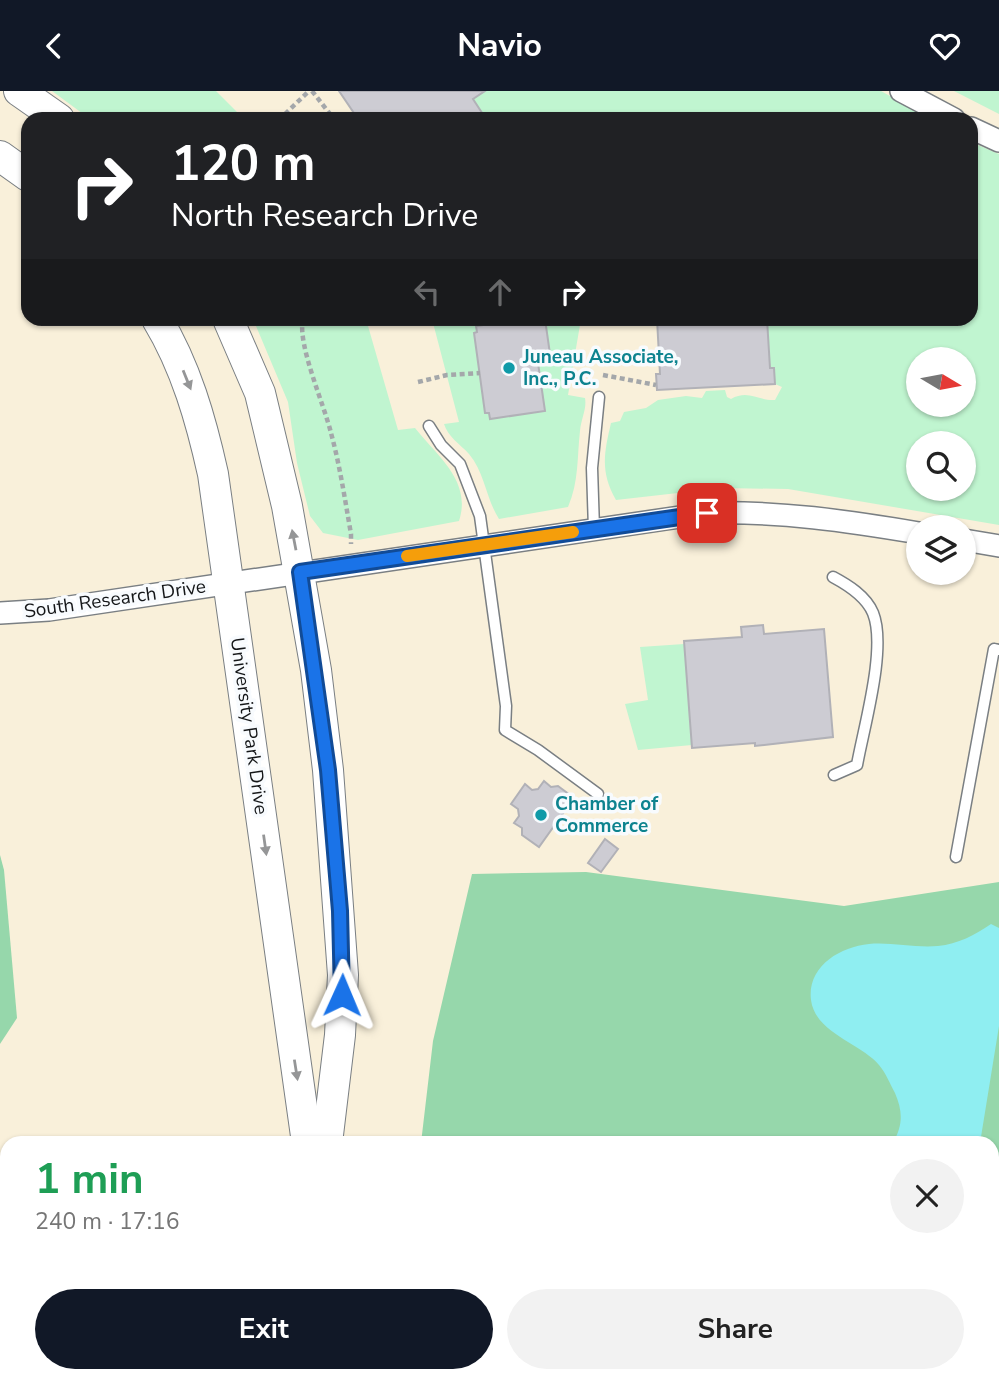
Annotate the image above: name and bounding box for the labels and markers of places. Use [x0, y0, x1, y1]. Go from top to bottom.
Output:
place label: Juneau Associate, Inc., P.C. [522, 344, 679, 392]
marker: Juneau Associate, Inc., P.C. [501, 360, 517, 376]
pin [677, 483, 737, 543]
place label: Chamber of Commerce [555, 791, 659, 839]
marker: Chamber of Commerce [533, 807, 549, 823]

